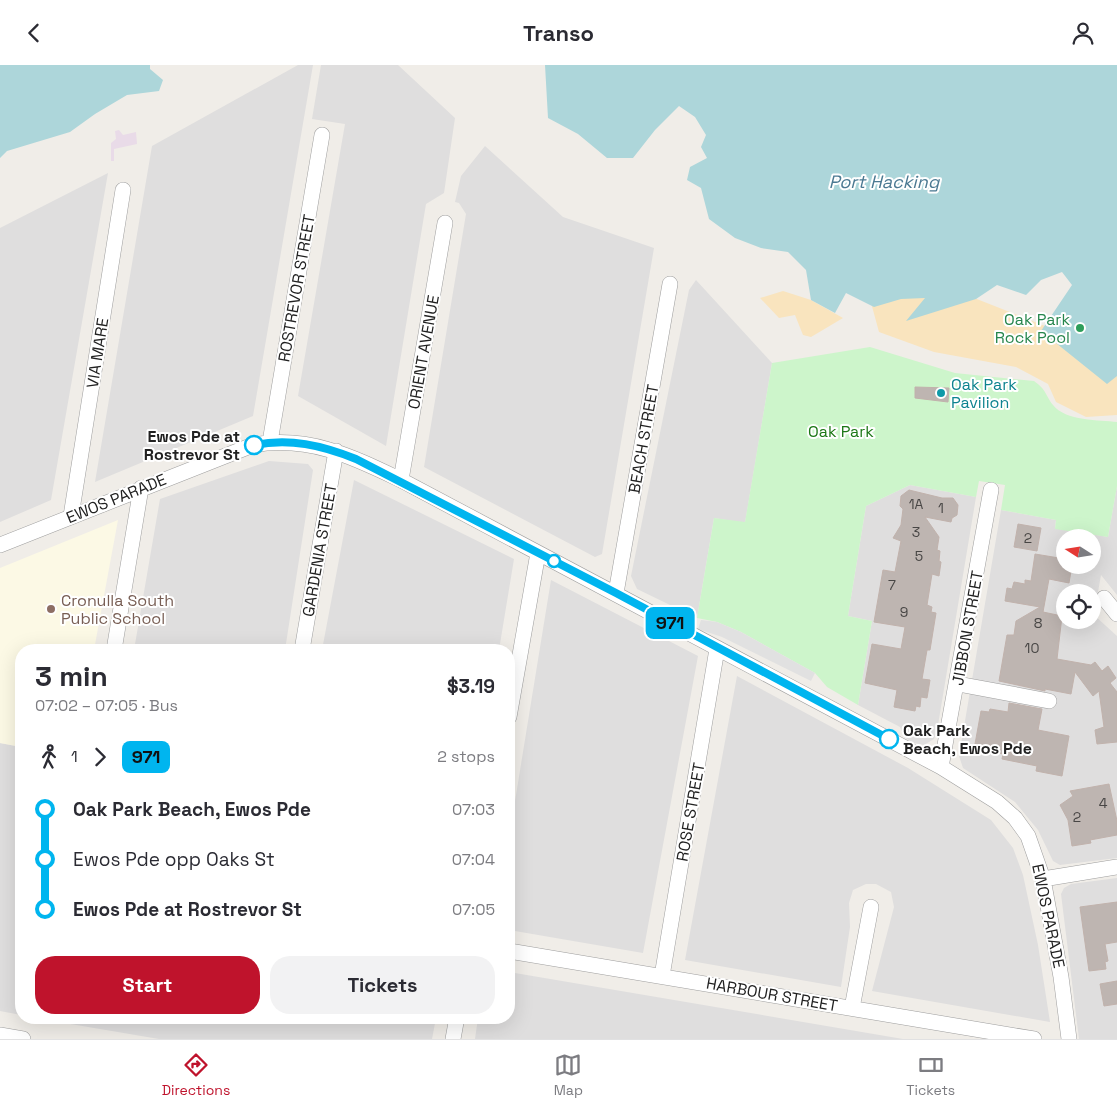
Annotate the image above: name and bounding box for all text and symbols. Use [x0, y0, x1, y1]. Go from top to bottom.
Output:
icon: back [20, 19, 48, 47]
text: Transo [523, 19, 594, 47]
icon: person [1069, 19, 1097, 47]
water label: Port Hacking [829, 170, 941, 193]
street label: ROSTREVOR STREET [273, 213, 320, 364]
street label: ORIENT AVENUE [403, 293, 444, 411]
place label: Oak Park Rock Pool [995, 309, 1070, 348]
street label: VIA MARE [82, 316, 113, 390]
marker: Oak Park Rock Pool [1074, 322, 1086, 334]
place label: Oak Park Pavilion [951, 374, 1017, 413]
street label: BEACH STREET [624, 383, 663, 495]
marker: Oak Park Pavilion [935, 387, 947, 399]
park label: Oak Park [808, 421, 874, 442]
place label: Ewos Pde at Rostrevor St [144, 426, 240, 465]
marker: Ewos Pde at Rostrevor St [244, 435, 264, 455]
street label: EWOS PARADE [63, 469, 169, 528]
street label: GARDENIA STREET [297, 482, 342, 618]
house number: 1A [909, 495, 924, 513]
house number: 1 [938, 499, 944, 517]
house number: 3 [912, 523, 920, 541]
house number: 2 [1024, 529, 1032, 547]
north arrow [1056, 529, 1101, 574]
map controls [1056, 529, 1101, 629]
house number: 5 [915, 547, 923, 565]
unlabelled marker [547, 554, 561, 568]
street label: JIBBON STREET [947, 569, 988, 687]
house number: 7 [888, 576, 896, 594]
button: locate [1056, 584, 1101, 629]
place label: Cronulla South Public School [61, 590, 174, 629]
marker: Cronulla South Public School [45, 603, 57, 615]
house number: 9 [900, 603, 908, 621]
line badge: 971 [641, 607, 699, 639]
text: 971 [656, 611, 684, 634]
house number: 8 [1034, 614, 1043, 632]
house number: 10 [1025, 639, 1039, 657]
text: 3 min [35, 658, 108, 694]
text: $3.19 [447, 674, 495, 699]
text: 07:02 – 07:05 · Bus [35, 695, 178, 716]
place label: Oak Park Beach, Ewos Pde [903, 720, 1032, 759]
marker: Oak Park Beach, Ewos Pde [879, 729, 899, 749]
icon: walk [35, 743, 63, 771]
icon: forward [86, 743, 114, 771]
text: 971 [132, 745, 160, 768]
text: 1 [71, 746, 78, 767]
text: 2 stops [437, 746, 495, 767]
street label: ROSE STREET [671, 761, 710, 863]
house number: 4 [1099, 794, 1108, 812]
text: Oak Park Beach, Ewos Pde [73, 797, 311, 822]
text: 07:03 [452, 799, 495, 820]
house number: 2 [1073, 808, 1081, 826]
text: Ewos Pde opp Oaks St [73, 847, 275, 872]
text: 07:04 [452, 849, 495, 870]
street label: EWOS PARADE [1027, 862, 1070, 970]
text: Ewos Pde at Rostrevor St [73, 897, 302, 922]
text: 07:05 [452, 899, 495, 920]
button: Start [35, 956, 260, 1014]
button: Tickets [270, 956, 495, 1014]
street label: HARBOUR STREET [705, 973, 839, 1016]
tab: Directions [162, 1051, 230, 1099]
tab: Map [554, 1051, 583, 1099]
tab: Tickets [906, 1051, 955, 1099]

